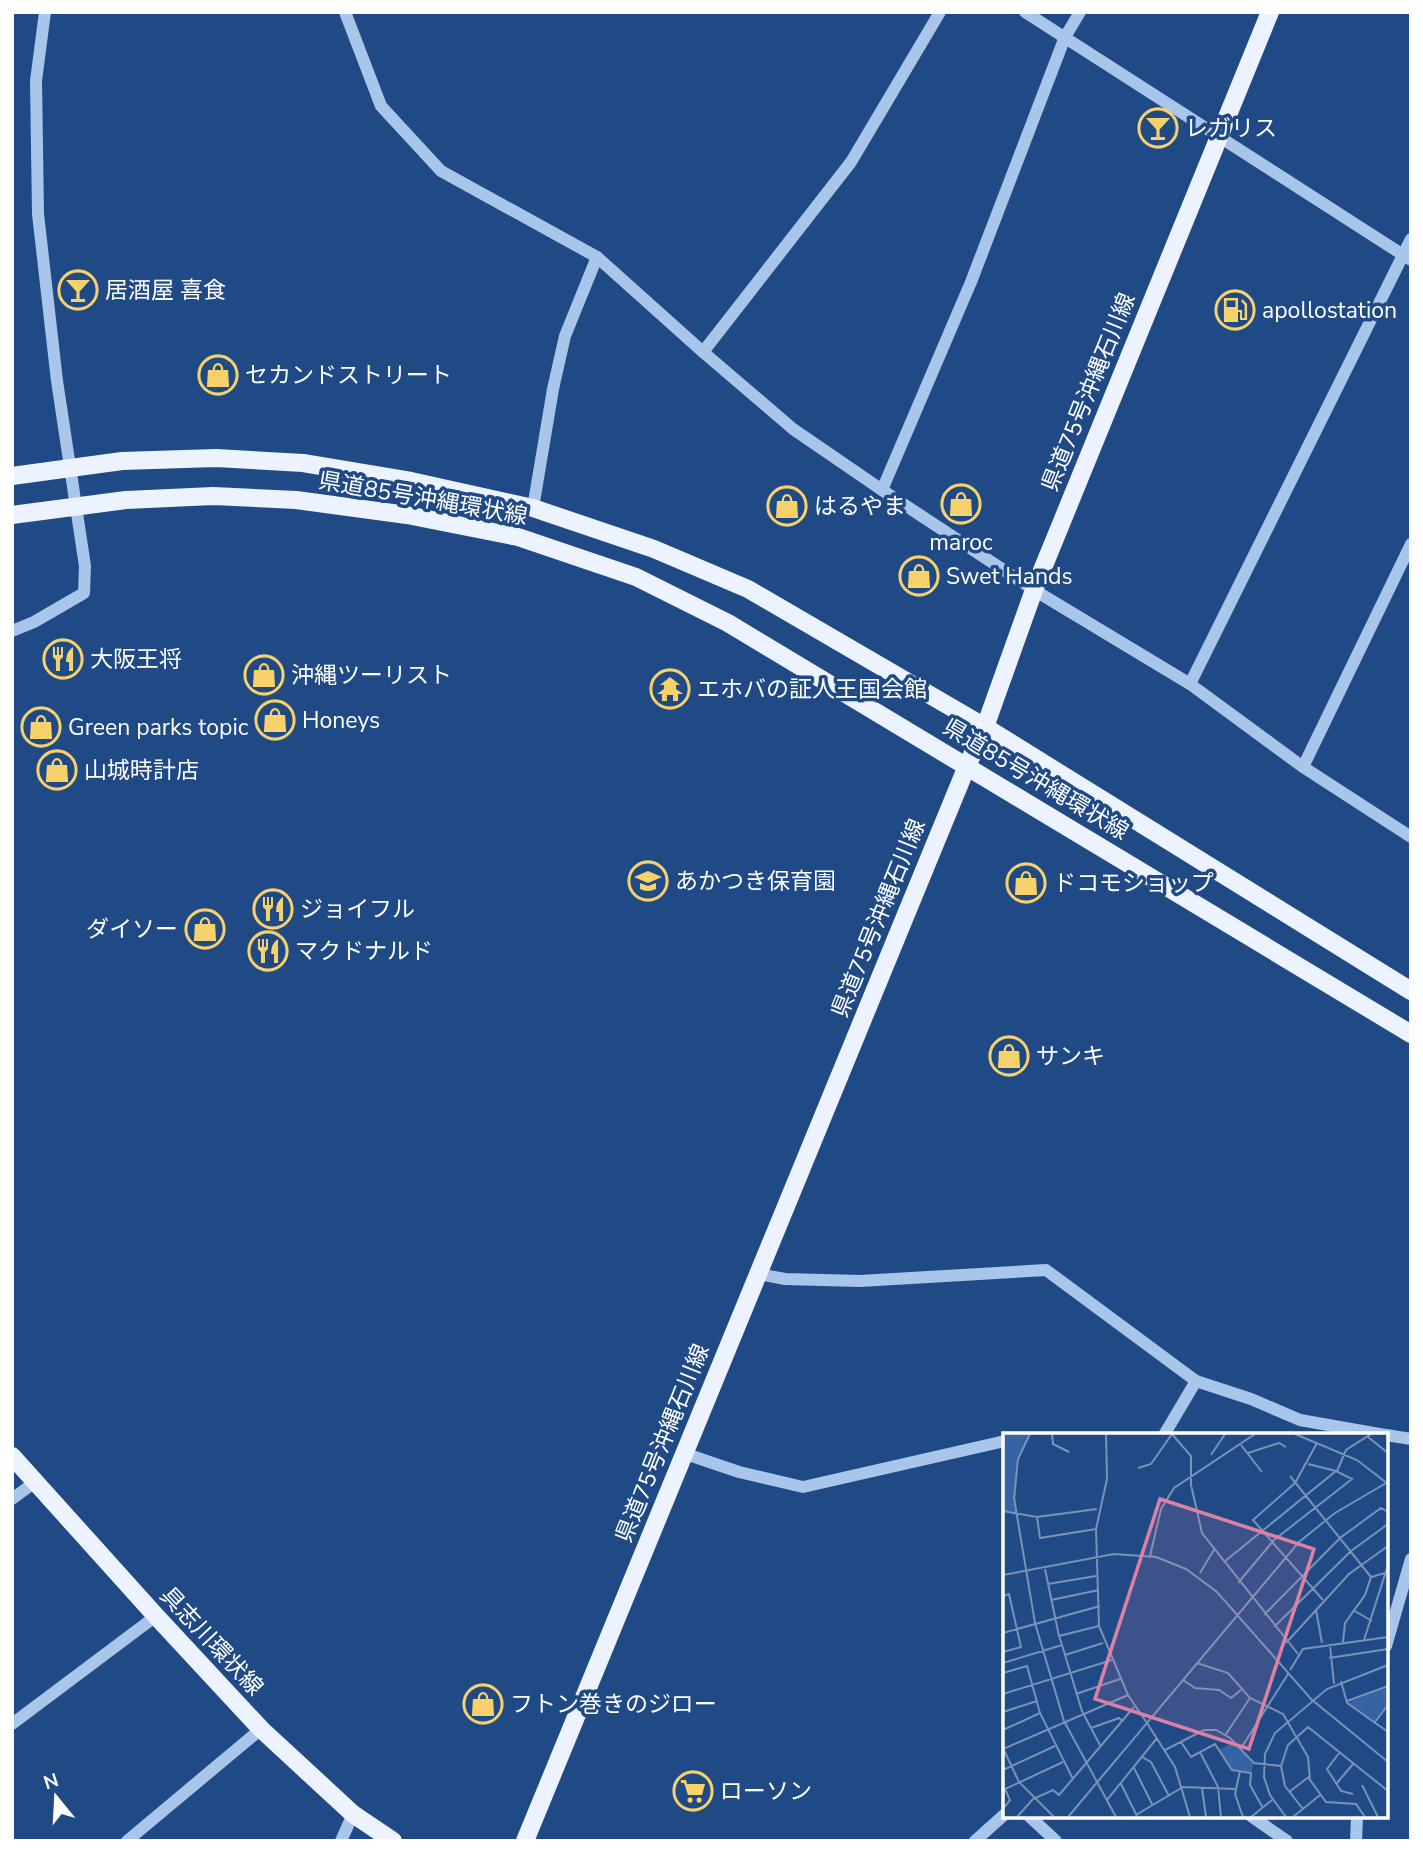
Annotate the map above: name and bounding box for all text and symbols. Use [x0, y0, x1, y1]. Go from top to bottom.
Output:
bar icon: レガリス [1137, 107, 1179, 149]
place label: レガリス [1185, 113, 1277, 144]
bar icon: 居酒屋 喜食 [57, 269, 99, 311]
place label: 居酒屋 喜食 [105, 275, 226, 306]
street label: 県道75号沖縄石川線 [1034, 288, 1142, 496]
fuel station icon: apollostation [1214, 289, 1256, 331]
place label: apollostation [1262, 295, 1397, 326]
shop icon: セカンドストリート [197, 354, 239, 396]
place label: セカンドストリート [245, 360, 452, 391]
street label: 県道85号沖縄環状線 [316, 465, 530, 532]
shop icon: maroc [940, 483, 982, 525]
shop icon: はるやま [766, 485, 808, 527]
place label: はるやま [814, 491, 906, 522]
place label: maroc [929, 527, 993, 558]
shop icon: Swet Hands [898, 555, 940, 597]
place label: Swet Hands [946, 561, 1073, 592]
restaurant icon: 大阪王将 [42, 638, 84, 680]
place label: 大阪王将 [90, 644, 182, 675]
shop icon: 沖縄ツーリスト [243, 654, 285, 696]
place label: 沖縄ツーリスト [291, 660, 452, 691]
temple icon: エホバの証人王国会館 [649, 668, 691, 710]
place label: エホバの証人王国会館 [697, 674, 927, 705]
shop icon: Honeys [254, 699, 296, 741]
place label: Honeys [302, 705, 380, 736]
shop icon: Green parks topic [20, 706, 62, 748]
place label: Green parks topic [68, 712, 249, 743]
street label: 県道85号沖縄環状線 [937, 712, 1134, 847]
shop icon: 山城時計店 [36, 749, 78, 791]
place label: 山城時計店 [84, 755, 199, 786]
street label: 県道75号沖縄石川線 [824, 814, 932, 1022]
school or university icon: あかつき保育園 [627, 860, 669, 902]
shop icon: ドコモショップ [1005, 862, 1047, 904]
place label: あかつき保育園 [675, 866, 836, 897]
place label: ドコモショップ [1053, 868, 1214, 899]
restaurant icon: ジョイフル [252, 888, 294, 930]
place label: ジョイフル [300, 894, 415, 925]
shop icon: ダイソー [184, 908, 226, 950]
place label: ダイソー [86, 914, 178, 945]
restaurant icon: マクドナルド [247, 930, 289, 972]
place label: マクドナルド [295, 936, 433, 967]
shop icon: サンキ [988, 1035, 1030, 1077]
place label: サンキ [1036, 1041, 1105, 1072]
street label: 県道75号沖縄石川線 [608, 1339, 716, 1547]
inset map [1003, 1433, 1388, 1818]
street label: 具志川環状線 [153, 1580, 270, 1702]
shop icon: フトン巻きのジロー [462, 1683, 504, 1725]
place label: フトン巻きのジロー [510, 1689, 717, 1720]
north arrow [21, 1762, 91, 1832]
text: N [40, 1767, 62, 1796]
supermarket icon: ローソン [672, 1770, 714, 1812]
place label: ローソン [720, 1776, 812, 1807]

